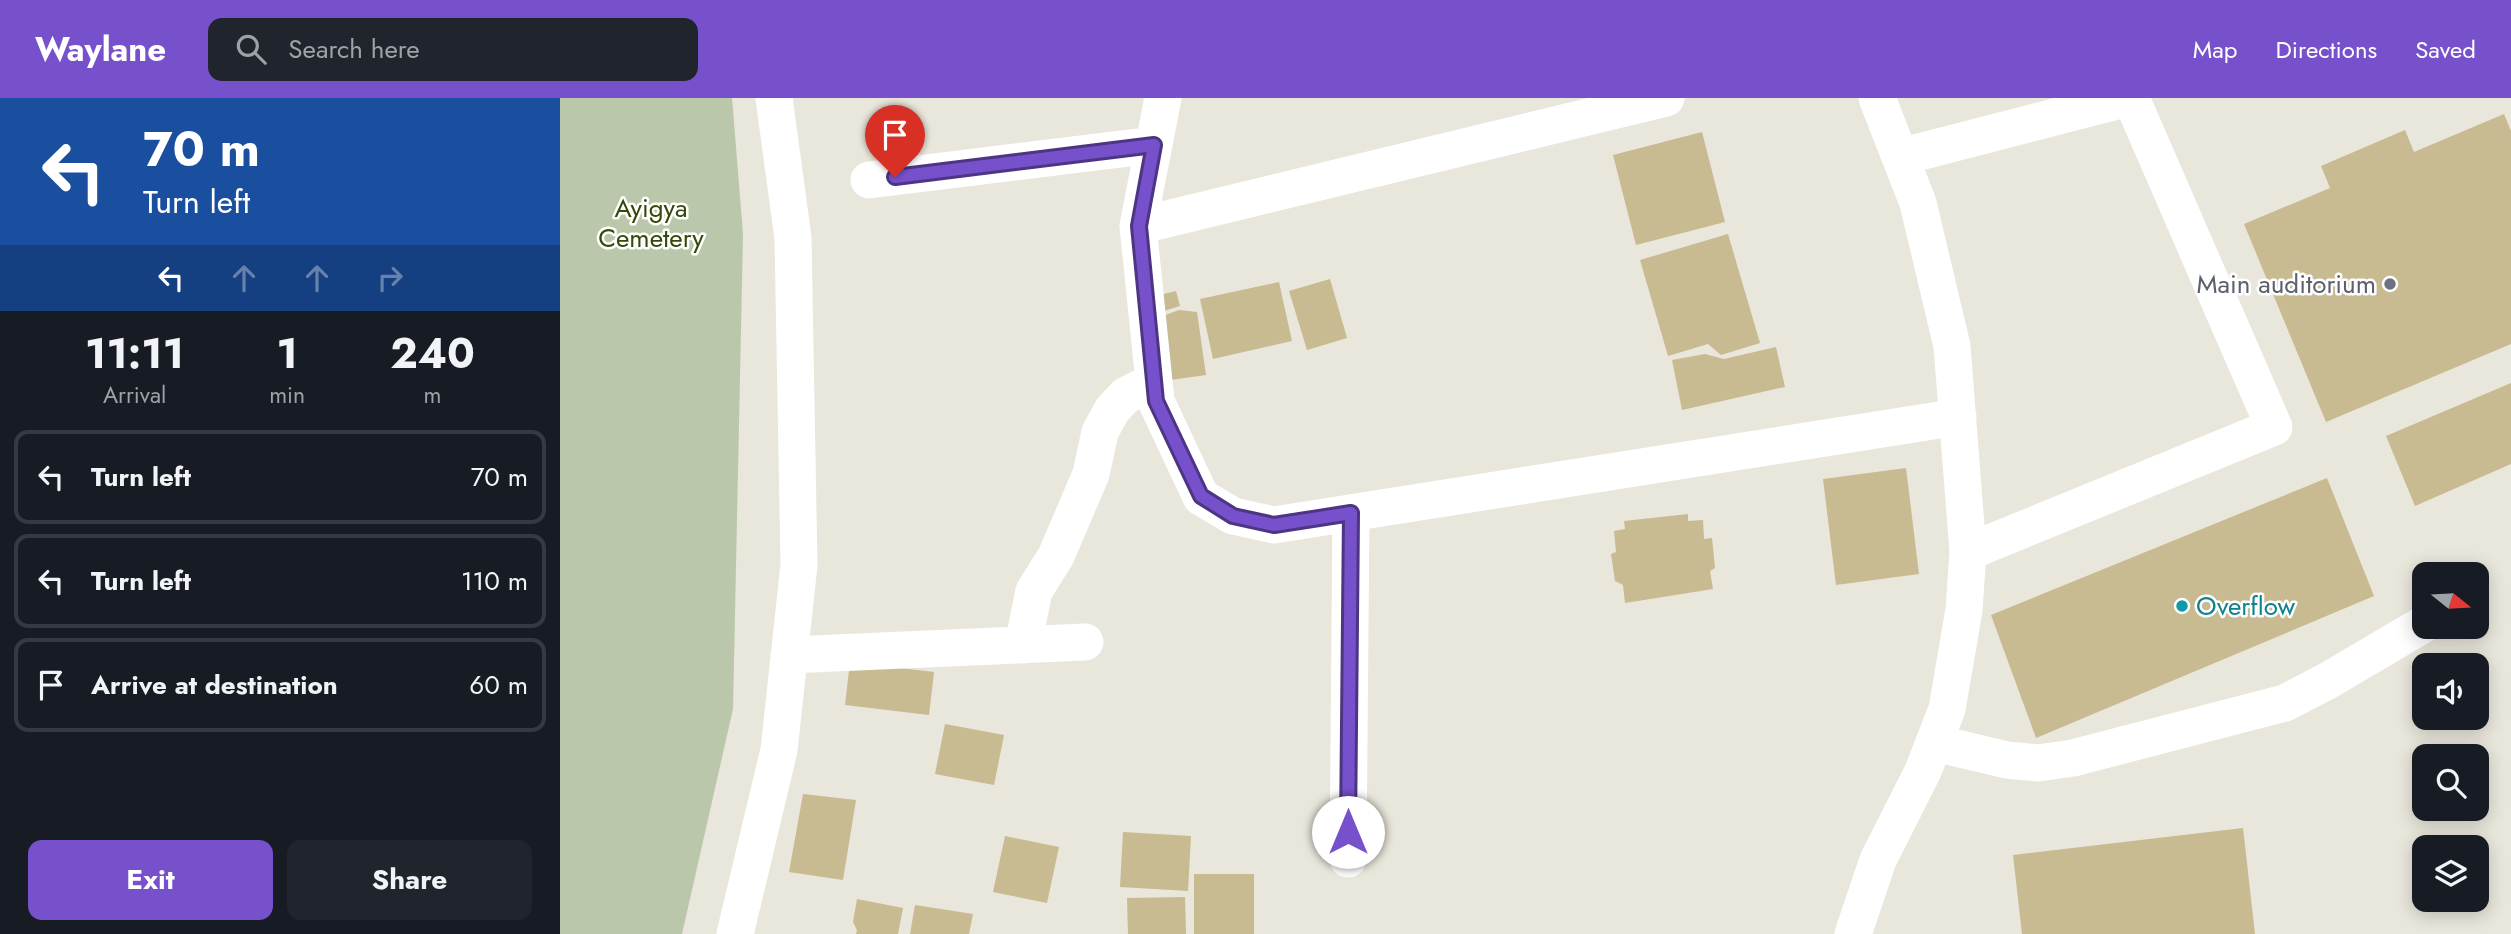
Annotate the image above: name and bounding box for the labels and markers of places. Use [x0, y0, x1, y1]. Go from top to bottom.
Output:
pin [865, 105, 925, 177]
place label: Main auditorium [2196, 265, 2376, 303]
marker: Main auditorium [2382, 276, 2398, 292]
place label: Overflow [2196, 587, 2296, 625]
marker: Overflow [2174, 598, 2190, 614]

